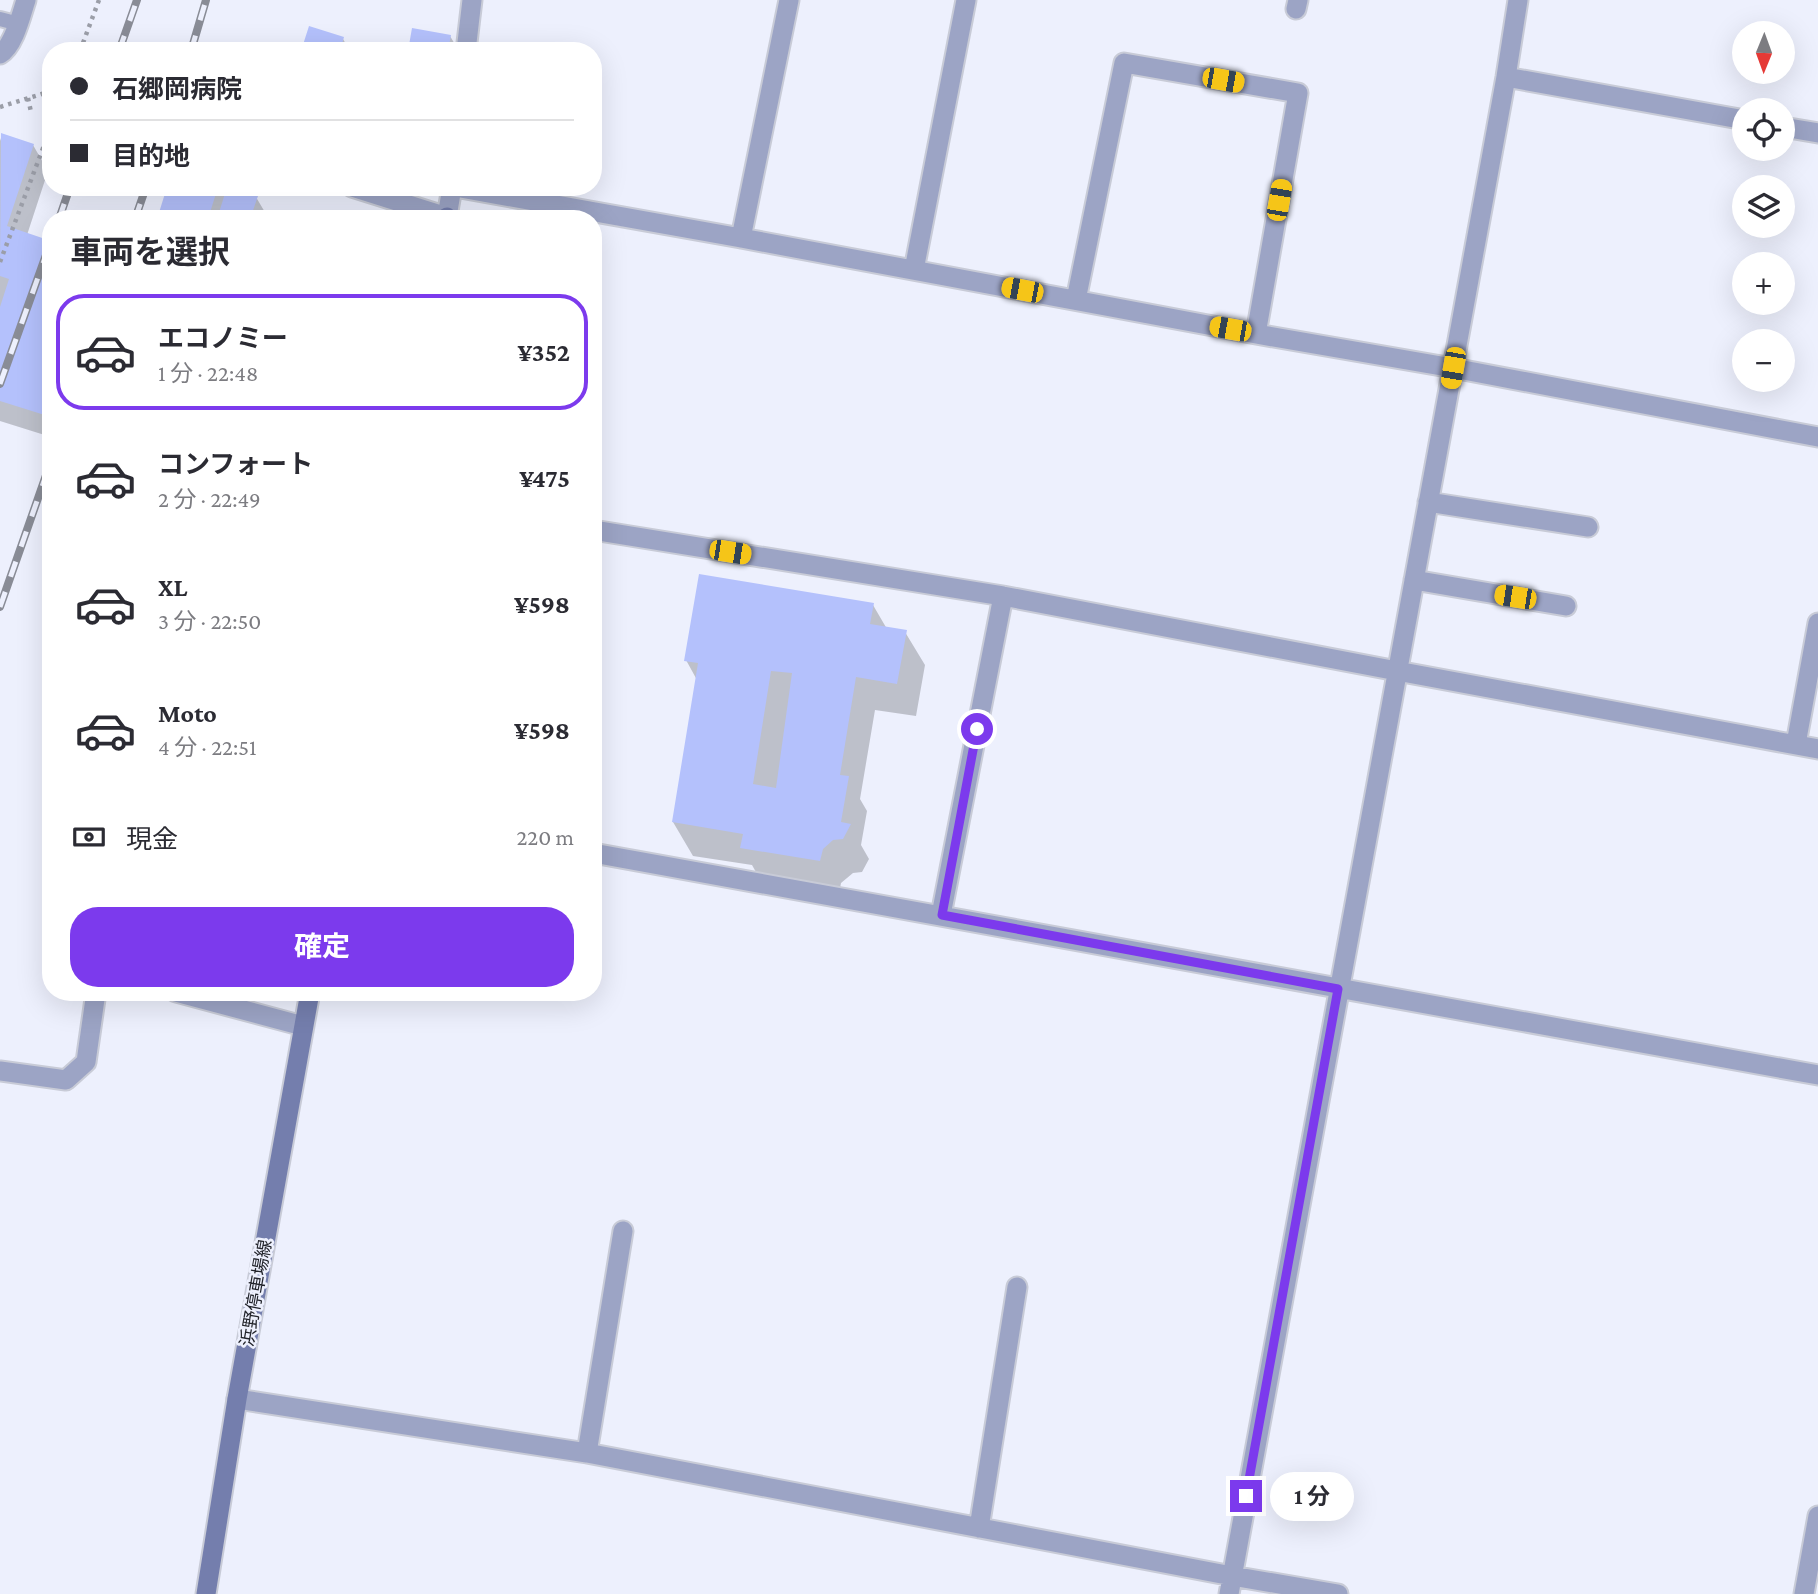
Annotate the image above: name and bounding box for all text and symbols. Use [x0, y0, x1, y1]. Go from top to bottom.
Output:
north arrow [1732, 21, 1796, 84]
map controls [1732, 21, 1795, 392]
car [1201, 66, 1246, 94]
text: 石郷岡病院 [112, 75, 242, 104]
button: locate [1732, 98, 1795, 161]
text: 目的地 [112, 142, 190, 171]
button: layers [1732, 175, 1795, 238]
car [1266, 177, 1293, 223]
text: 車両を選択 [70, 234, 230, 270]
button: + [1732, 252, 1795, 315]
car [1000, 276, 1045, 304]
car [1208, 315, 1253, 343]
icon: car [74, 321, 137, 384]
text: エコノミー [158, 324, 288, 353]
button: − [1732, 329, 1795, 392]
text: ¥352 [518, 338, 570, 367]
car [1440, 345, 1467, 391]
text: 1 分 · 22:48 [158, 360, 258, 386]
icon: car [74, 447, 137, 510]
text: コンフォート [158, 450, 313, 479]
text: ¥475 [519, 464, 570, 493]
text: 2 分 · 22:49 [158, 486, 261, 512]
car [708, 538, 753, 566]
icon: car [74, 573, 137, 636]
text: XL [158, 573, 187, 602]
car [1493, 583, 1538, 611]
text: ¥598 [514, 590, 570, 619]
text: 3 分 · 22:50 [158, 608, 261, 634]
icon: car [74, 699, 137, 762]
text: Moto [158, 699, 217, 728]
route start [961, 713, 993, 745]
text: ¥598 [514, 716, 570, 745]
text: 4 分 · 22:51 [158, 734, 257, 760]
icon: cash [70, 818, 108, 856]
text: 220 m [516, 824, 574, 850]
text: 現金 [126, 825, 178, 854]
button: 確定 [70, 907, 574, 987]
street label: 浜野停車場線 [237, 1238, 275, 1348]
callout: 1 分 [1270, 1472, 1354, 1520]
route end [1230, 1480, 1262, 1512]
text: 1 分 [1294, 1483, 1330, 1509]

